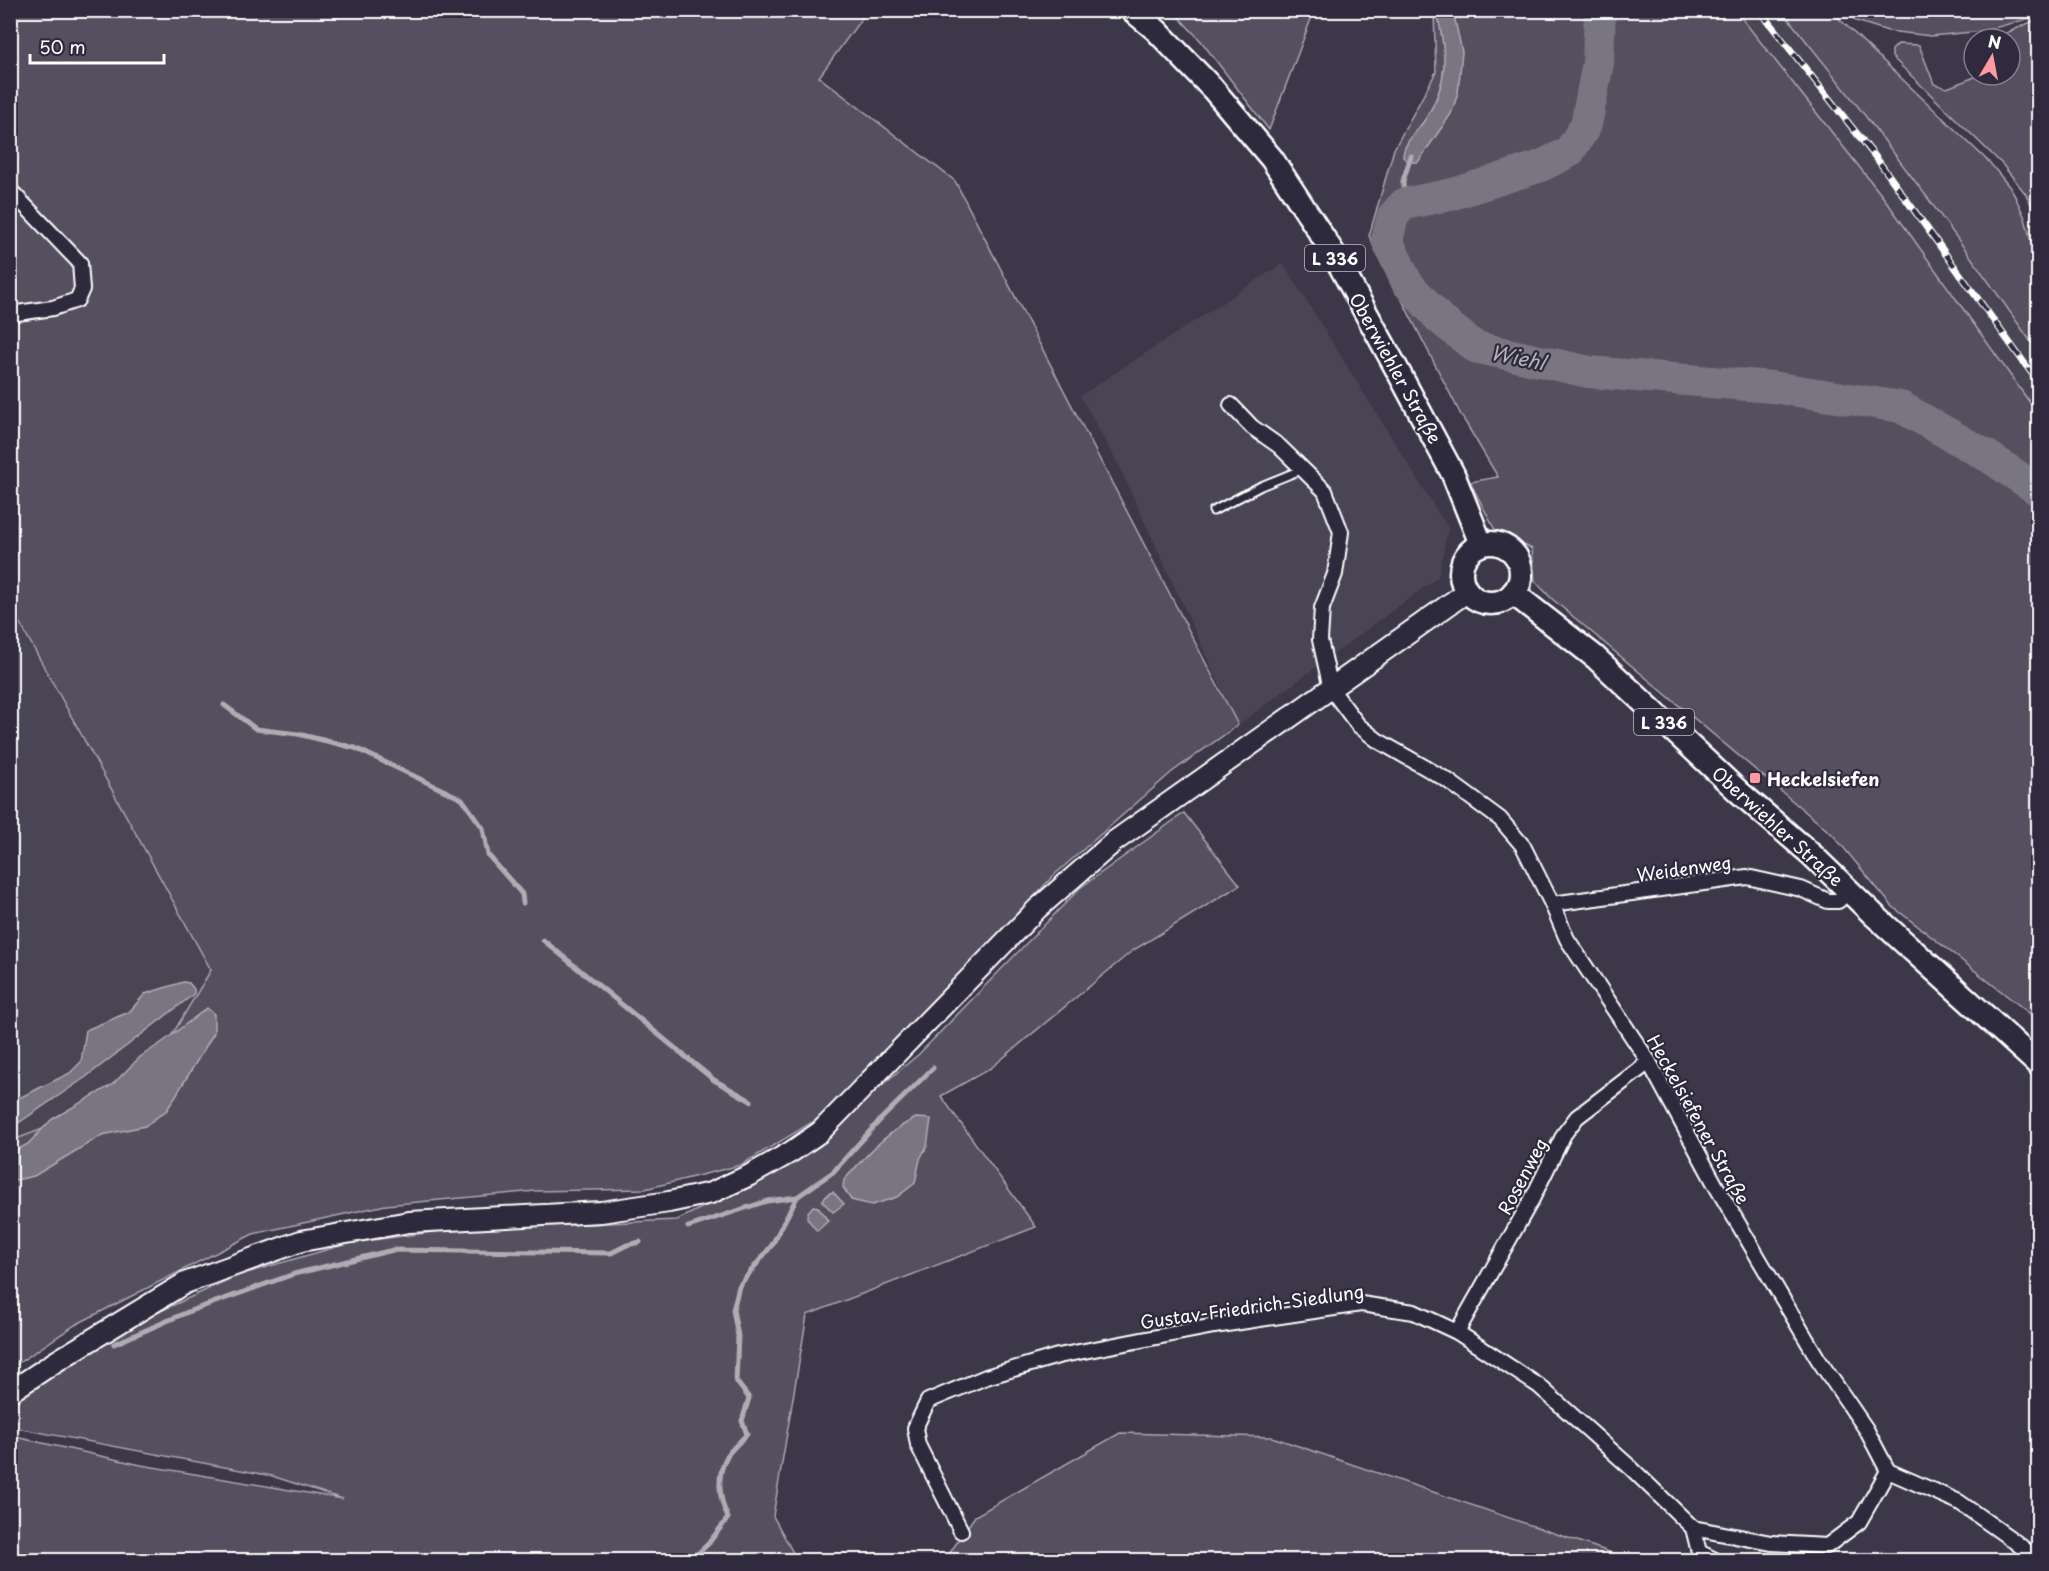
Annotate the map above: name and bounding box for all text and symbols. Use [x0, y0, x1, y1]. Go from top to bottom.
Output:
scale bar [30, 27, 164, 65]
north arrow [1962, 27, 2022, 87]
text: N [1986, 28, 2003, 54]
text: 50 m [39, 33, 86, 60]
road number: L 336 [1305, 245, 1365, 271]
street label: Oberwiehler Straße [1343, 288, 1449, 448]
water label: Wiehl [1488, 337, 1551, 378]
road number: L 336 [1634, 709, 1694, 735]
street label: Oberwiehler Straße [1706, 760, 1850, 892]
place label: Heckelsiefen [1767, 765, 1879, 792]
marker: Heckelsiefen [1748, 771, 1762, 785]
street label: Weidenweg [1635, 848, 1733, 888]
street label: Heckelsiefener Straße [1641, 1029, 1757, 1209]
street label: Rosenweg [1490, 1133, 1554, 1219]
street label: Gustav-Friedrich-Siedlung [1138, 1277, 1366, 1335]

